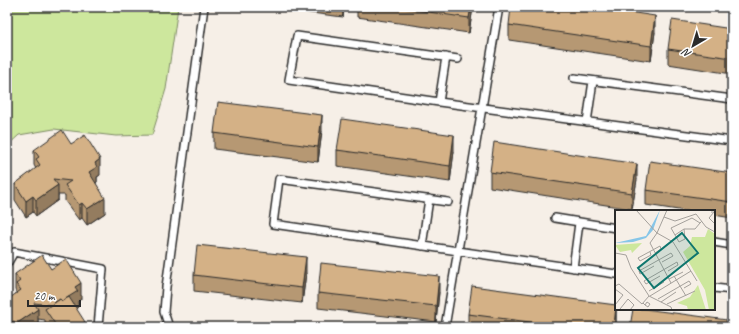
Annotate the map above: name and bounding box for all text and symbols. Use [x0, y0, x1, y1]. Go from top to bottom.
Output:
north arrow [673, 26, 713, 66]
text: N [678, 45, 694, 61]
inset map [615, 210, 715, 310]
scale bar [28, 282, 80, 308]
text: 20 m [34, 288, 56, 304]

